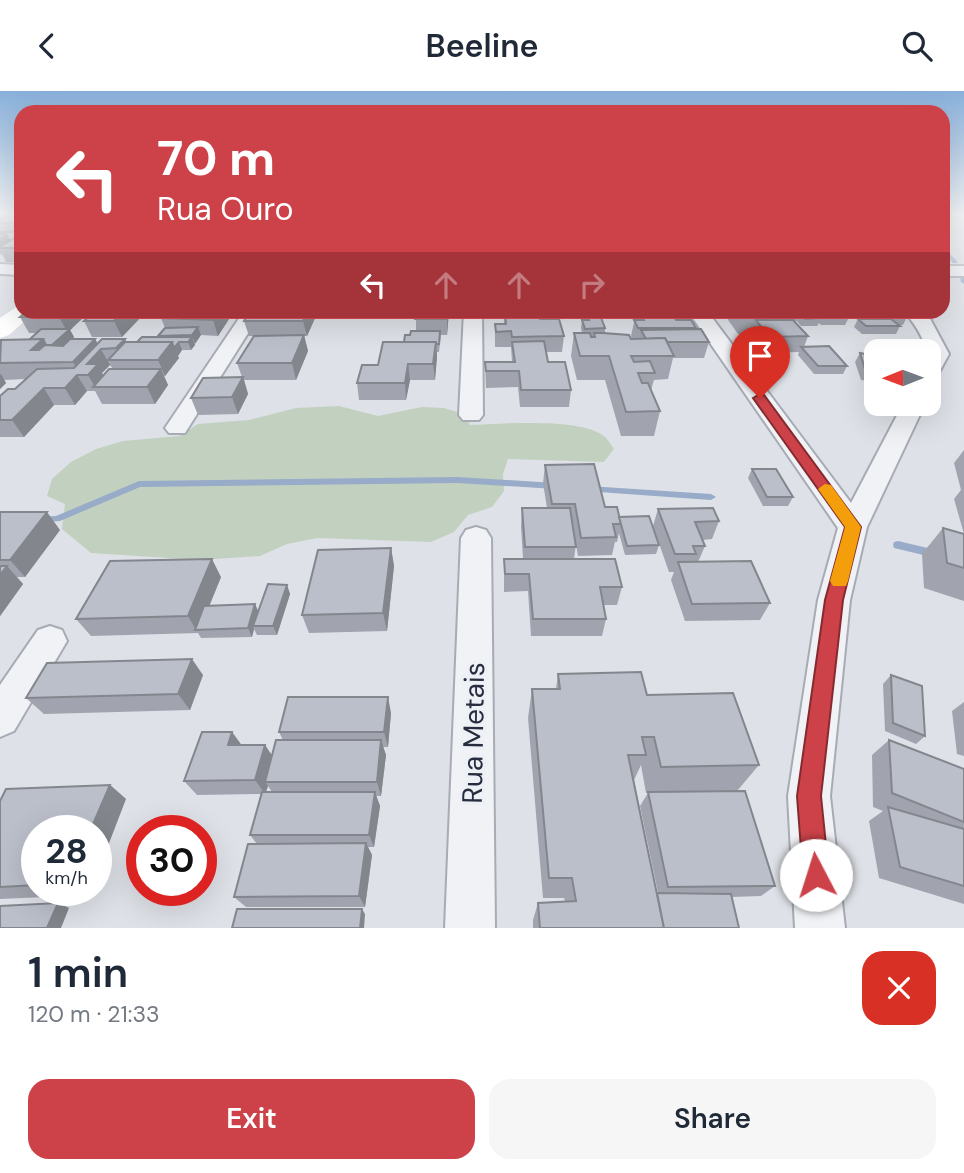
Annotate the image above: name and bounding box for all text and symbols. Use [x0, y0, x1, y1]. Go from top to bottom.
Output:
text: Beeline [426, 25, 538, 67]
icon: back [28, 27, 66, 65]
icon: search [898, 27, 936, 65]
text: 70 m [157, 126, 275, 190]
icon: left [42, 133, 133, 224]
text: Rua Ouro [157, 188, 294, 230]
icon: left [354, 266, 392, 304]
icon: ahead [427, 266, 465, 304]
icon: ahead [500, 266, 538, 304]
icon: right [573, 266, 611, 304]
pin [730, 326, 790, 398]
icon: arrive [741, 337, 779, 375]
north arrow [864, 339, 942, 417]
map controls [864, 339, 941, 416]
street label: Rua Metais [454, 662, 493, 804]
speed limit sign: 30 [126, 815, 217, 906]
text: 28 [45, 828, 88, 874]
position arrow [779, 838, 853, 912]
text: km/h [45, 866, 88, 890]
text: 1 min [28, 945, 128, 1000]
button: close [862, 951, 936, 1025]
text: 120 m · 21:33 [28, 999, 160, 1029]
button: Exit [28, 1079, 475, 1159]
button: Share [489, 1079, 936, 1159]

